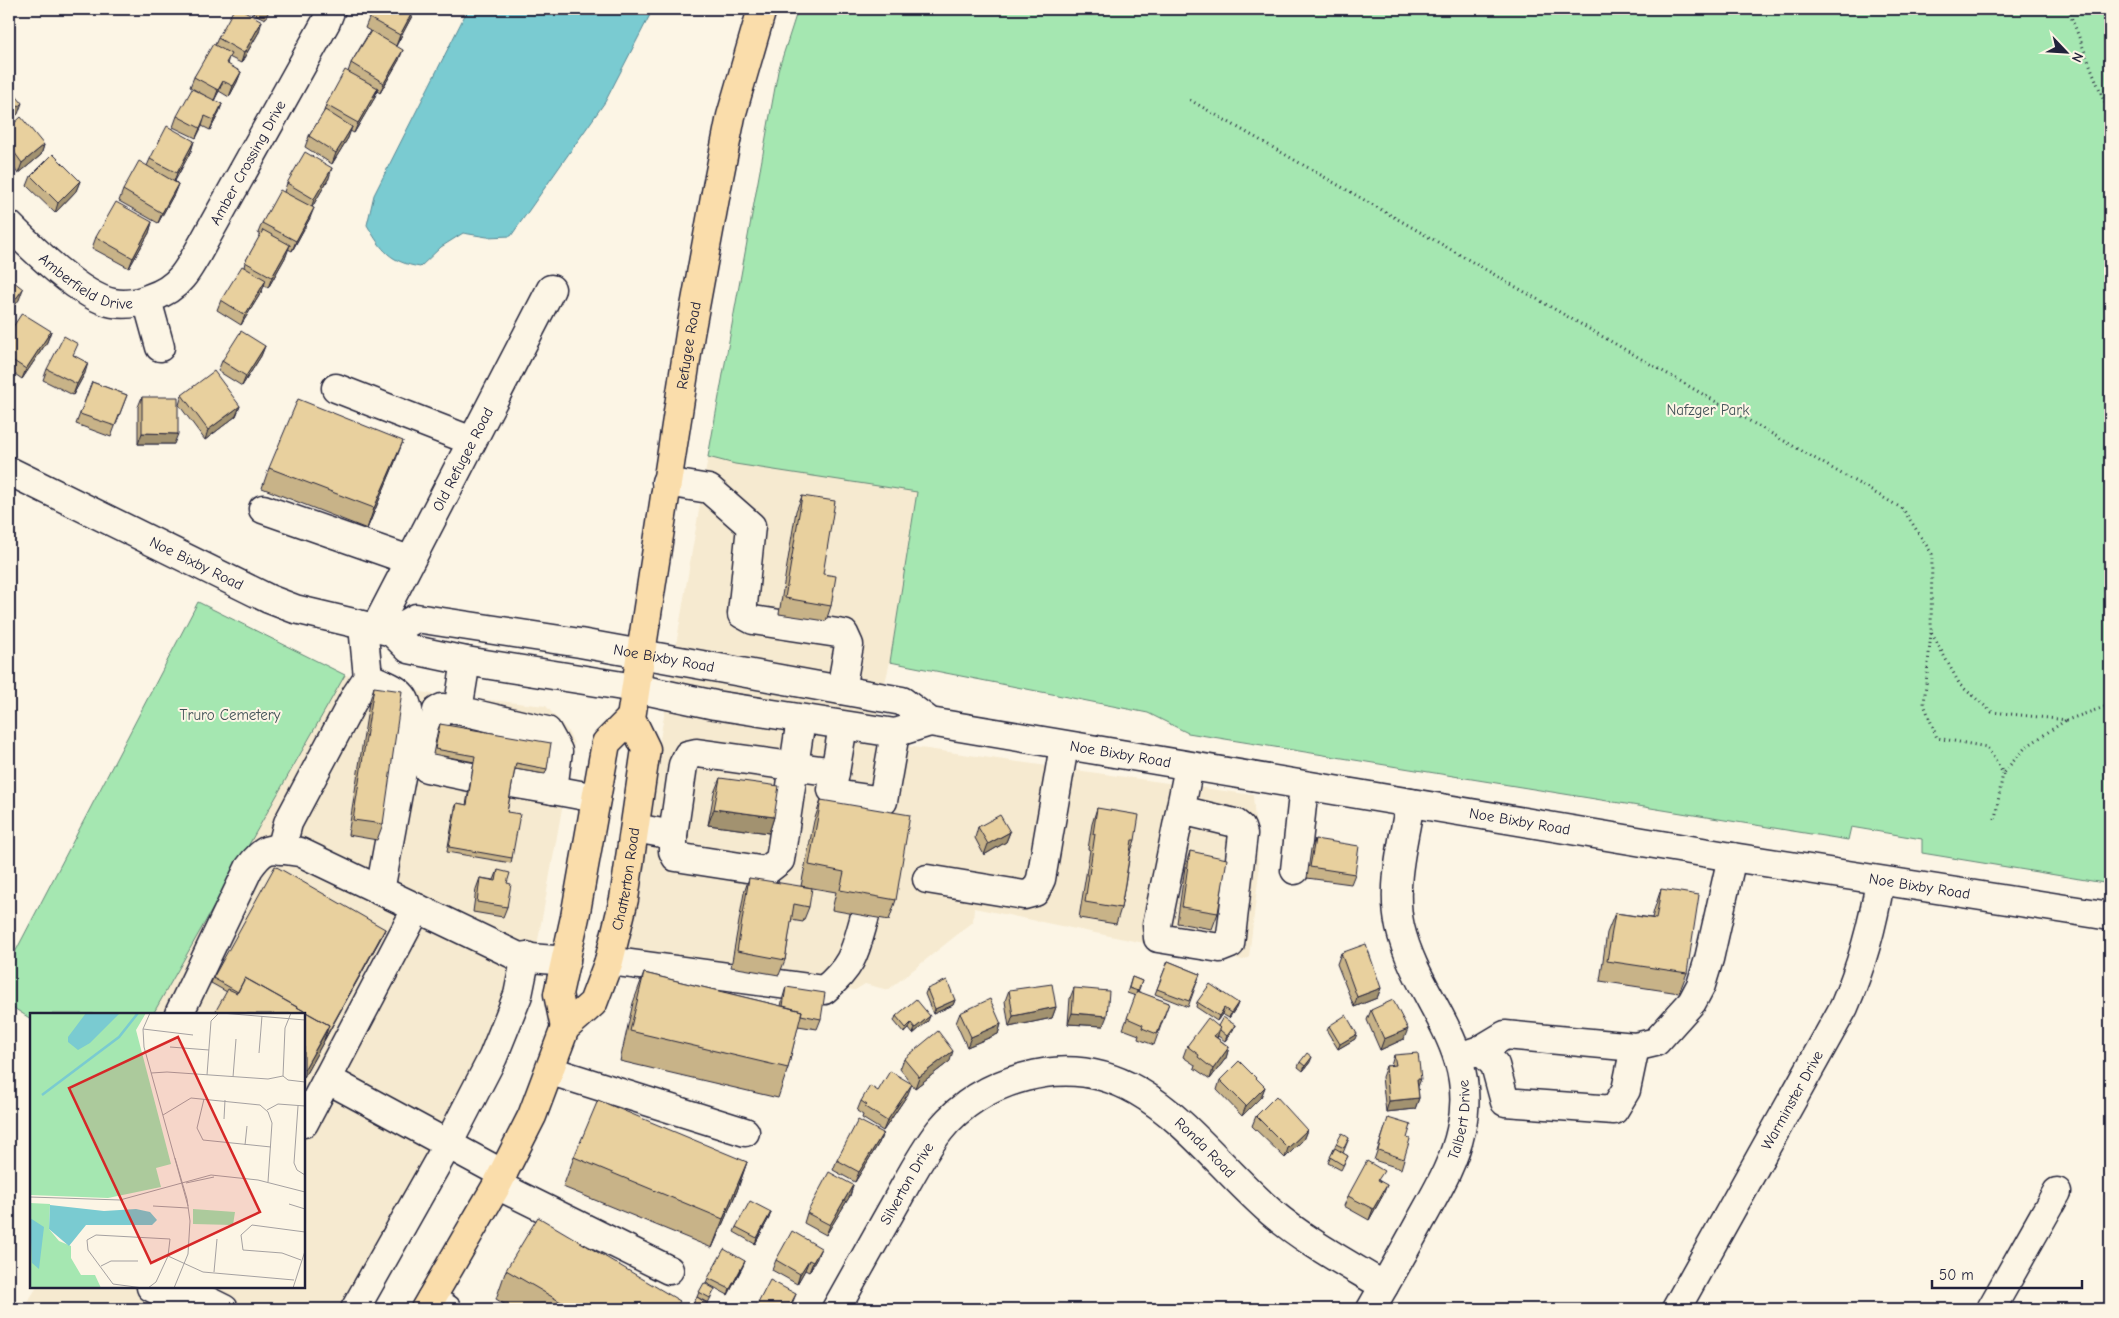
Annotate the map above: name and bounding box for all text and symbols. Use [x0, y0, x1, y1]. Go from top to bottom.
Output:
north arrow [2042, 28, 2092, 78]
text: N [2068, 50, 2087, 65]
street label: Amber Crossing Drive [206, 97, 290, 228]
street label: Amberfield Drive [35, 249, 134, 313]
street label: Refugee Road [673, 300, 705, 391]
park label: Nafzger Park [1666, 401, 1750, 419]
street label: Old Refugee Road [429, 404, 497, 514]
street label: Noe Bixby Road [147, 533, 246, 594]
street label: Noe Bixby Road [612, 640, 716, 676]
park label: Truro Cemetery [180, 706, 281, 724]
street label: Noe Bixby Road [1069, 737, 1172, 771]
street label: Noe Bixby Road [1468, 804, 1572, 839]
street label: Chatterton Road [608, 826, 643, 932]
street label: Noe Bixby Road [1868, 870, 1971, 903]
inset map [30, 1013, 305, 1288]
street label: Warminster Drive [1757, 1047, 1827, 1153]
street label: Talbert Drive [1444, 1078, 1474, 1162]
street label: Ronda Road [1171, 1114, 1239, 1182]
street label: Silverton Drive [876, 1139, 938, 1228]
scale bar [1932, 1258, 2082, 1290]
text: 50 m [1939, 1266, 1974, 1284]

